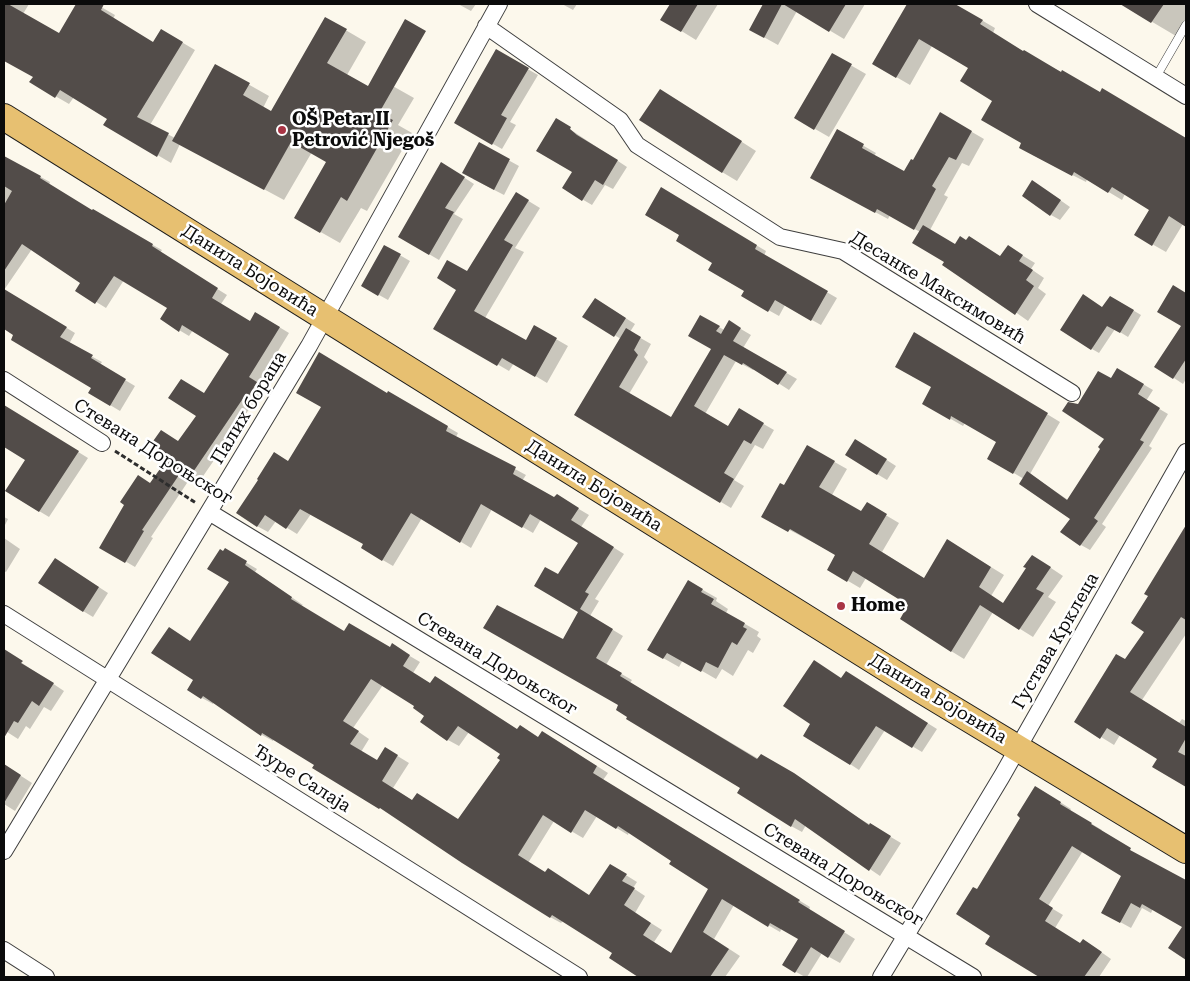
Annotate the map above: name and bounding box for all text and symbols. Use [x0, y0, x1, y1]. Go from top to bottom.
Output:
place label: OŠ Petar II Petrović Njegoš [292, 109, 434, 152]
marker: OŠ Petar II Petrović Njegoš [276, 124, 288, 136]
street label: Данила Бојовића [178, 220, 322, 322]
street label: Десанке Максимовић [847, 227, 1029, 349]
street label: Палих бораца [207, 348, 291, 468]
street label: Стевана Дороњског [70, 394, 236, 510]
street label: Данила Бојовића [522, 435, 666, 537]
street label: Густава Крклеца [1008, 569, 1104, 713]
place label: Home [851, 595, 905, 617]
marker: Home [835, 600, 847, 612]
street label: Стевана Дороњског [413, 608, 581, 720]
street label: Данила Бојовића [865, 649, 1011, 749]
street label: Ђуре Салаја [249, 741, 355, 817]
street label: Стевана Дороњског [759, 819, 927, 931]

